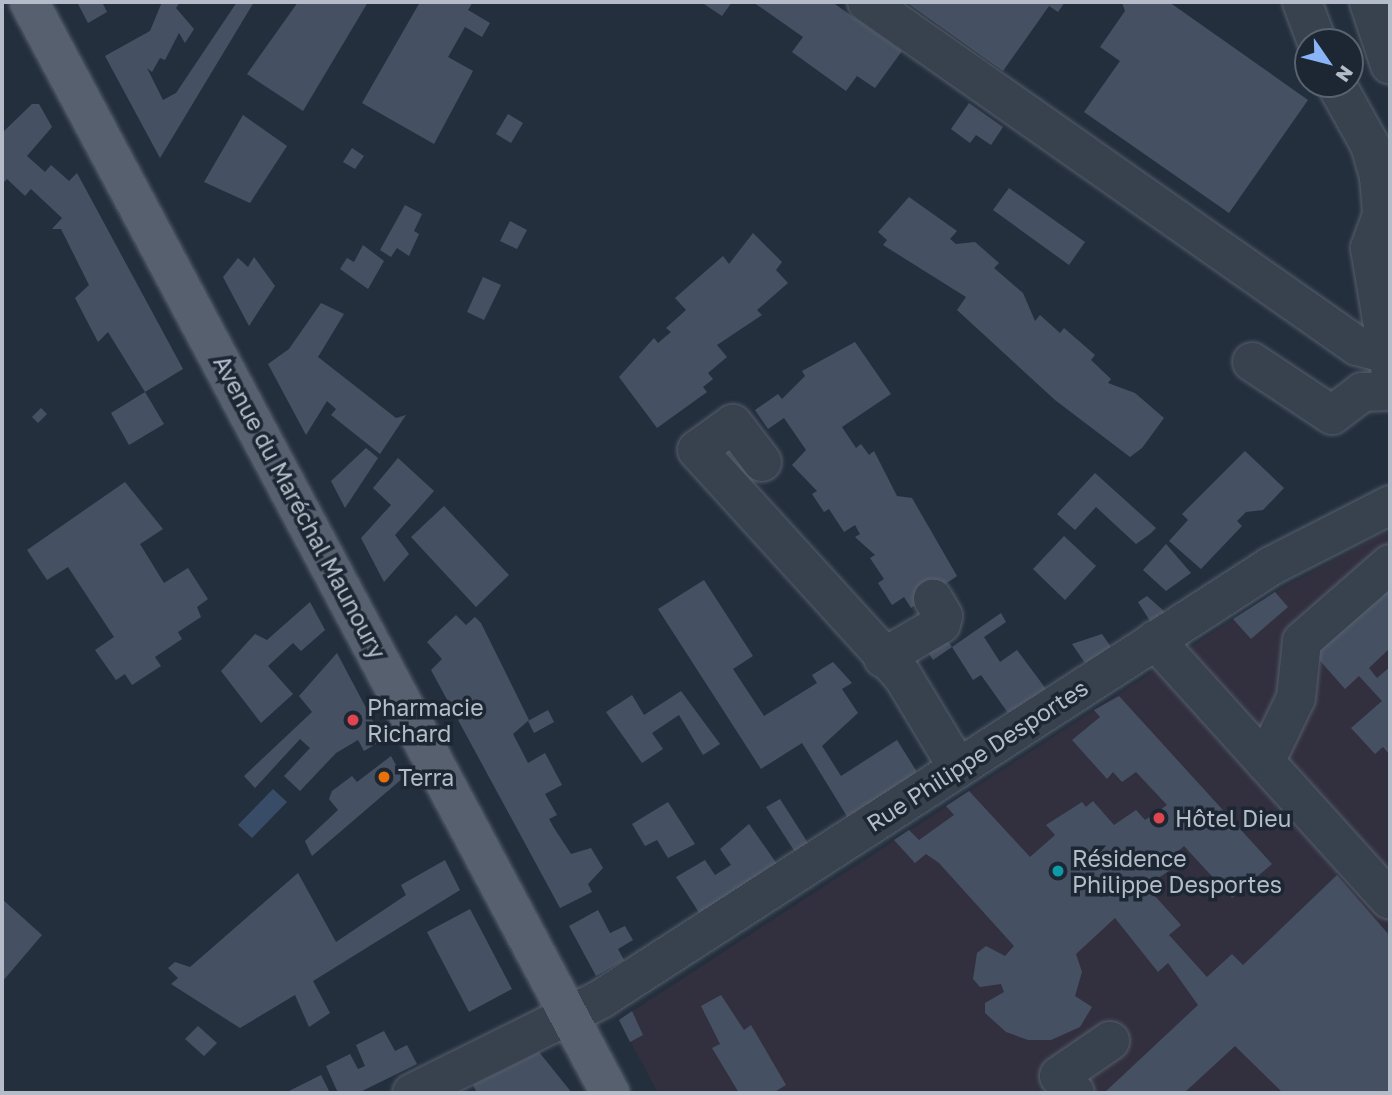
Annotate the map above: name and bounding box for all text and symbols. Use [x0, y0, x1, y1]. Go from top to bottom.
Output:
north arrow [1294, 28, 1364, 98]
text: N [1331, 62, 1359, 87]
street label: Avenue du Maréchal Maunoury [208, 351, 392, 663]
street label: Rue Philippe Desportes [861, 673, 1093, 837]
place label: Pharmacie Richard [367, 693, 484, 747]
marker: Pharmacie Richard [345, 712, 361, 728]
place label: Terra [398, 763, 454, 791]
marker: Terra [376, 769, 392, 785]
place label: Hôtel Dieu [1175, 804, 1291, 832]
marker: Hôtel Dieu [1149, 808, 1169, 828]
place label: Résidence Philippe Desportes [1072, 844, 1282, 898]
marker: Résidence Philippe Desportes [1050, 863, 1066, 879]

